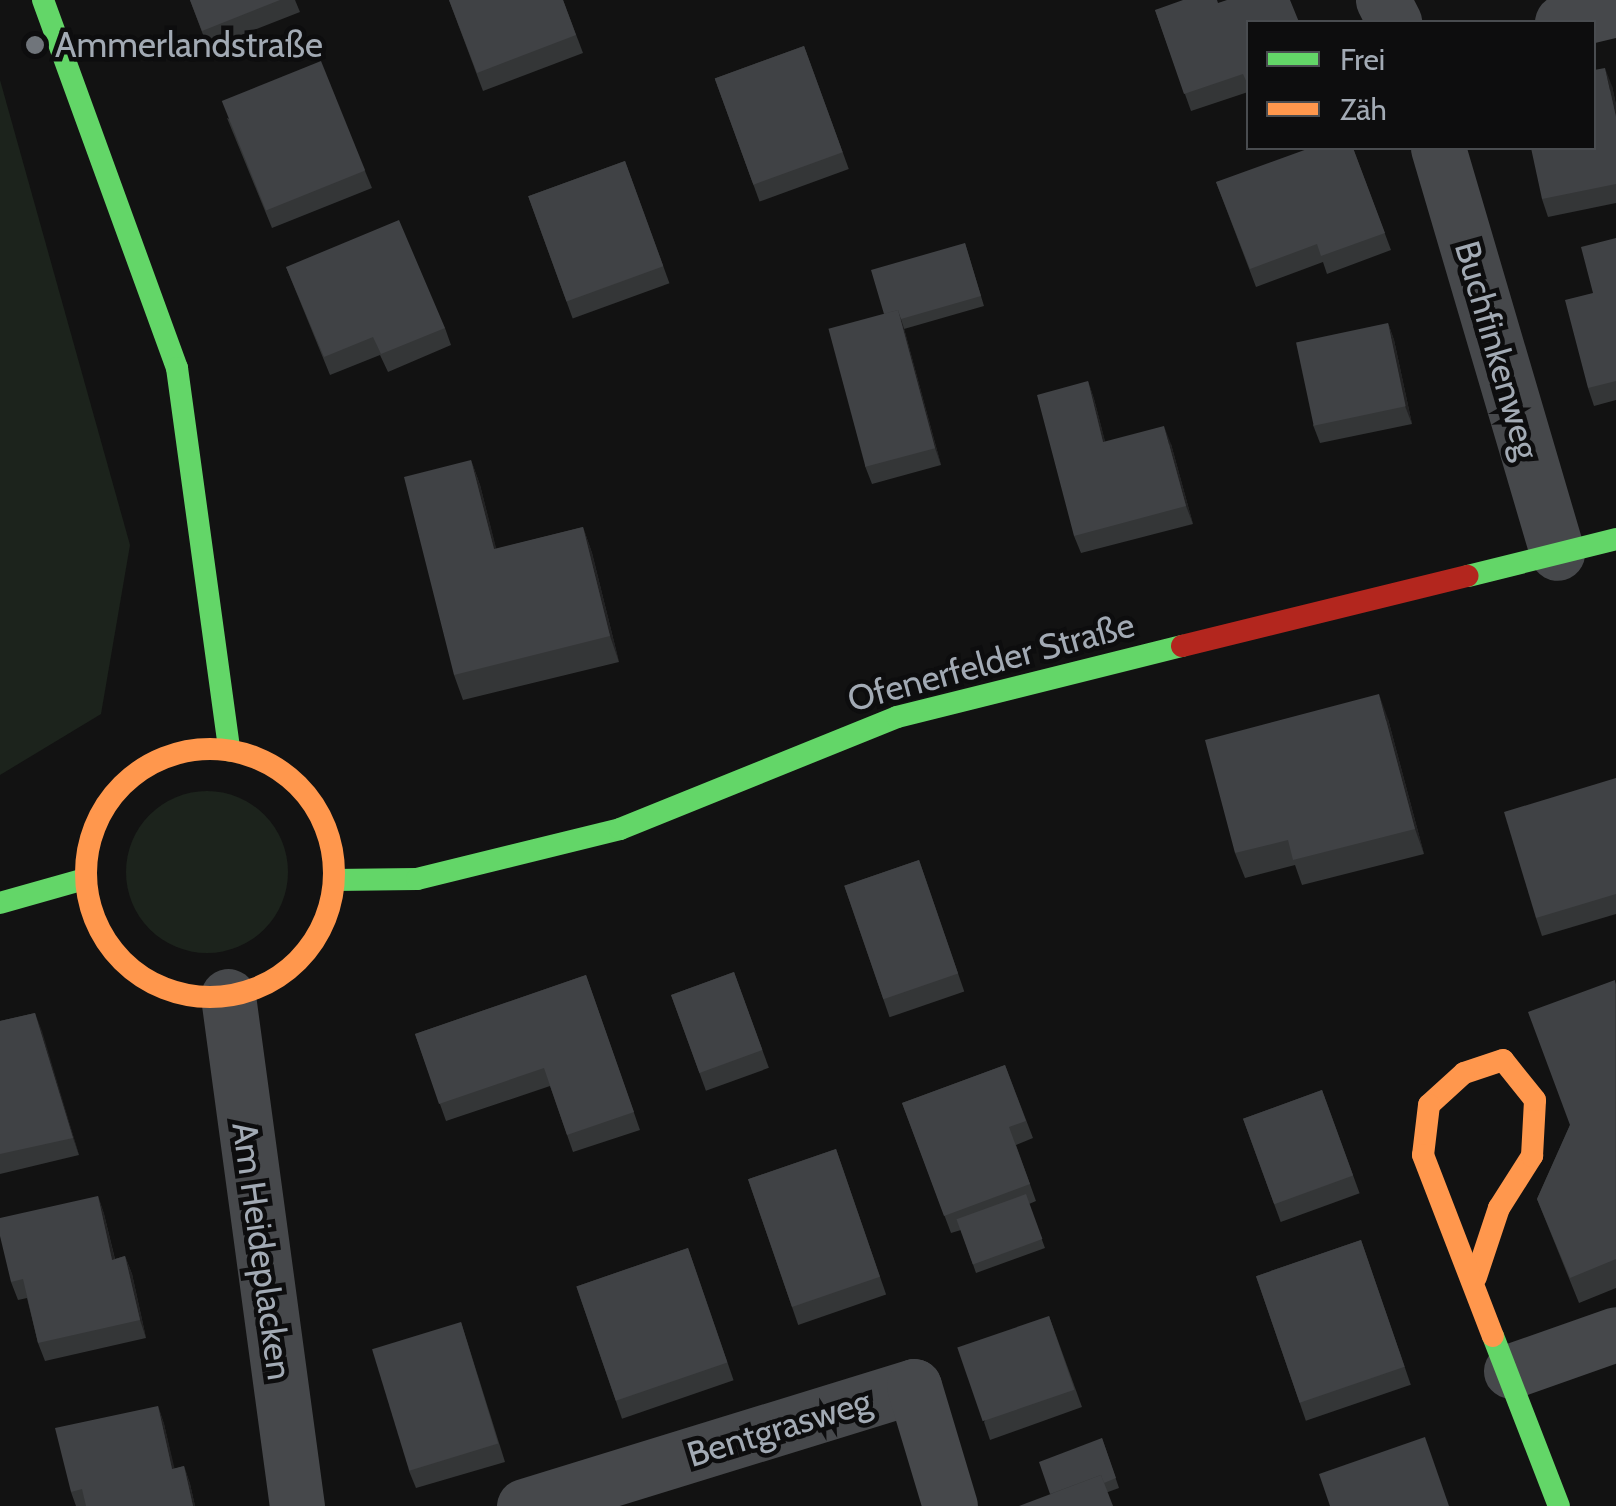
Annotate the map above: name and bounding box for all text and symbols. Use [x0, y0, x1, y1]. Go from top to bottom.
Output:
legend [1246, 20, 1596, 150]
place label: Ammerlandstraße [55, 24, 323, 66]
marker: Ammerlandstraße [24, 34, 46, 56]
text: Frei [1340, 41, 1385, 78]
text: Zäh [1340, 91, 1387, 128]
street label: Buchfinkenweg [1446, 236, 1548, 464]
street label: Ofenerfelder Straße [843, 604, 1139, 720]
street label: Am Heideplacken [223, 1119, 301, 1383]
street label: Bentgrasweg [682, 1380, 876, 1476]

